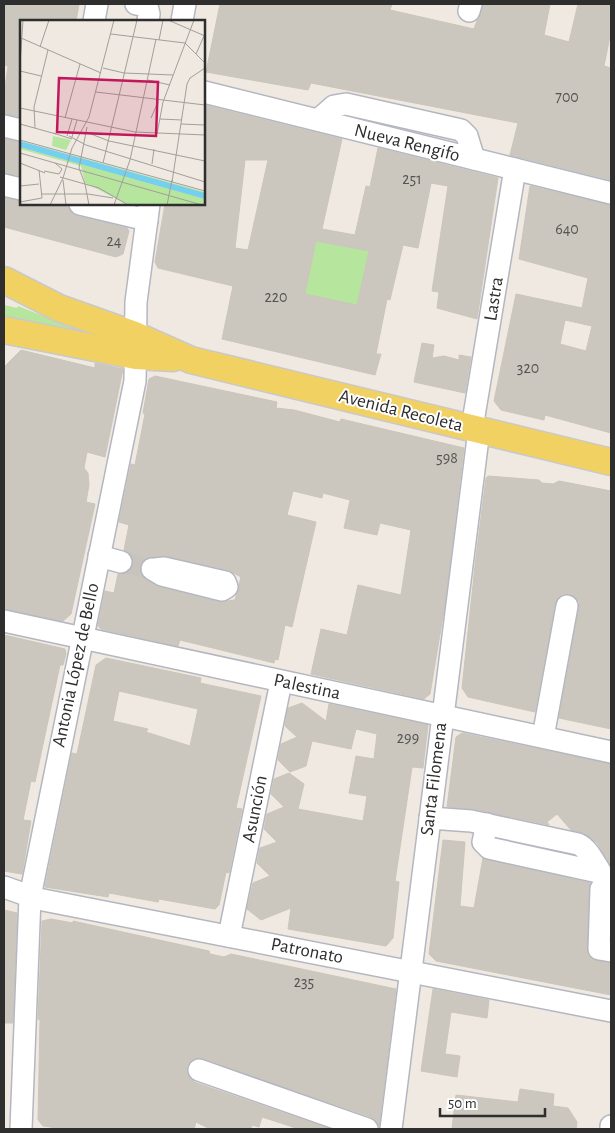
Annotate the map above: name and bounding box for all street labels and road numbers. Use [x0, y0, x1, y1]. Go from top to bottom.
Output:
street label: Nueva Rengifo [352, 121, 462, 165]
street label: Lastra [481, 275, 507, 322]
street label: Avenida Recoleta [337, 386, 465, 436]
street label: Antonia López de Bello [49, 581, 103, 749]
street label: Palestina [272, 671, 342, 703]
street label: Santa Filomena [418, 721, 450, 837]
street label: Asunción [239, 774, 271, 844]
street label: Patronato [269, 935, 345, 967]

